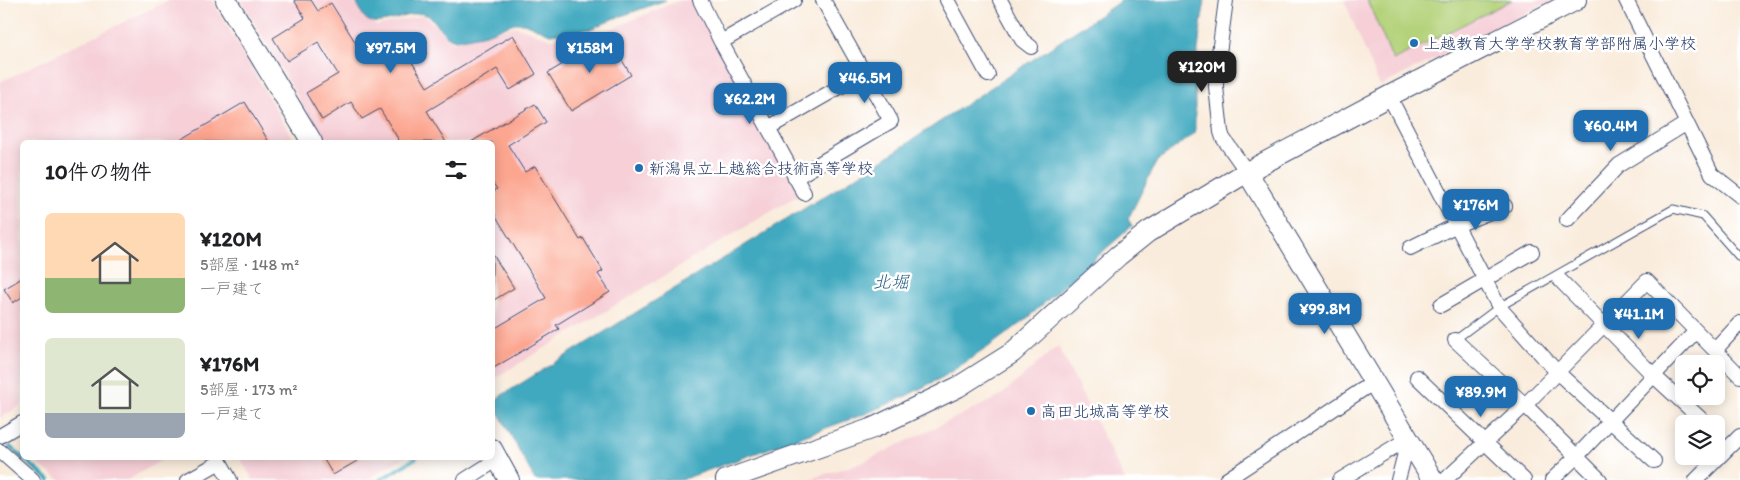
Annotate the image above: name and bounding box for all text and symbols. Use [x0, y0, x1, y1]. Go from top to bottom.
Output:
pin: ¥97.5M [350, 32, 432, 74]
pin: ¥158M [555, 32, 625, 74]
place label: 上越教育大学学校教育学部附属小学校 [1424, 34, 1696, 53]
marker: 上越教育大学学校教育学部附属小学校 [1408, 37, 1420, 49]
text: ¥97.5M [366, 38, 416, 57]
text: ¥158M [567, 38, 613, 57]
pin: ¥120M [1167, 51, 1237, 93]
text: ¥120M [1178, 57, 1226, 76]
pin: ¥46.5M [824, 62, 906, 104]
text: ¥46.5M [839, 68, 891, 87]
pin: ¥62.2M [709, 82, 791, 125]
text: ¥62.2M [725, 89, 775, 108]
pin: ¥60.4M [1570, 110, 1652, 152]
text: ¥60.4M [1584, 116, 1638, 135]
icon: filters [442, 156, 470, 184]
text: 10件の物件 [45, 159, 152, 184]
place label: 新潟県立上越総合技術高等学校 [649, 159, 873, 178]
marker: 新潟県立上越総合技術高等学校 [633, 162, 645, 174]
pin: ¥176M [1441, 188, 1511, 231]
text: ¥176M [1453, 195, 1499, 214]
text: ¥120M [200, 226, 262, 251]
icon: home [85, 233, 145, 293]
text: 5部屋 · 148 m² [200, 255, 299, 274]
water label: 北堀 [873, 271, 910, 293]
text: 一戸建て [200, 279, 264, 298]
pin: ¥99.8M [1284, 292, 1366, 335]
pin: ¥41.1M [1598, 298, 1680, 340]
text: ¥99.8M [1300, 299, 1350, 318]
text: ¥41.1M [1614, 304, 1664, 323]
text: ¥176M [200, 351, 260, 376]
map controls [1675, 355, 1725, 465]
button: locate [1675, 355, 1725, 405]
icon: home [85, 358, 145, 418]
pin: ¥89.9M [1440, 376, 1522, 418]
text: 5部屋 · 173 m² [200, 380, 298, 399]
text: ¥89.9M [1456, 382, 1506, 401]
place label: 高田北城高等学校 [1041, 402, 1169, 421]
text: 一戸建て [200, 404, 264, 423]
marker: 高田北城高等学校 [1025, 405, 1037, 417]
button: layers [1675, 415, 1725, 465]

